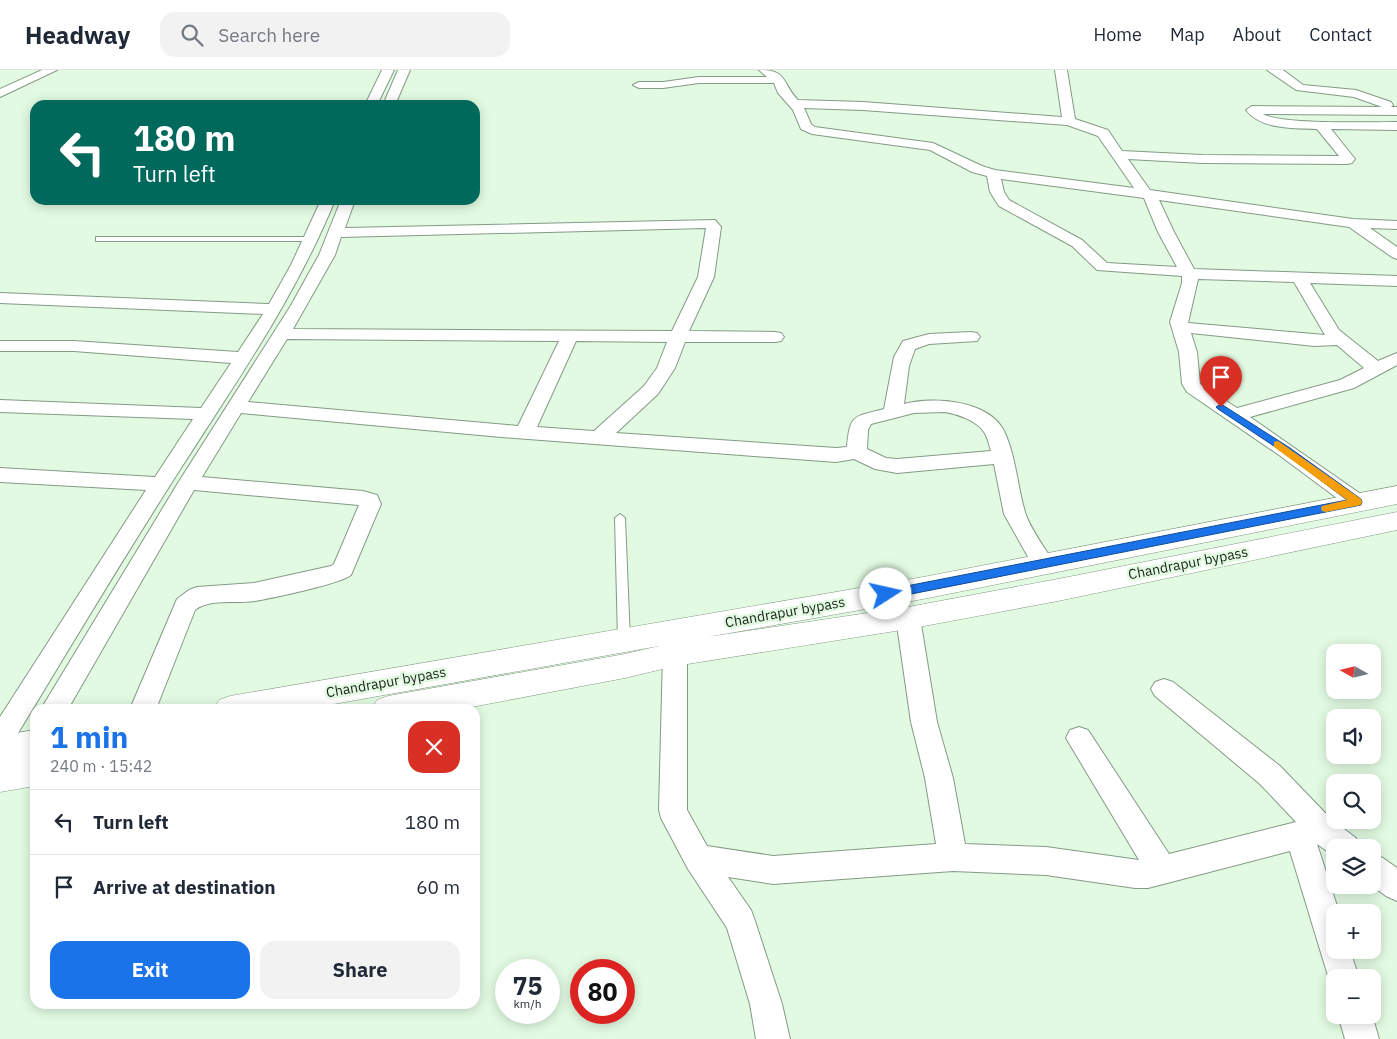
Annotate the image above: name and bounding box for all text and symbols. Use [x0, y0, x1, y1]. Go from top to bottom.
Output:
search box [160, 12, 510, 57]
text: Headway [25, 19, 130, 51]
icon: search [178, 21, 206, 49]
text: Search here [218, 23, 320, 47]
text: Home [1094, 23, 1142, 46]
text: Map [1170, 23, 1205, 46]
text: About [1233, 23, 1281, 46]
text: Contact [1309, 23, 1372, 46]
text: 180 m [133, 115, 236, 161]
icon: left [50, 120, 115, 185]
text: Turn left [133, 159, 216, 188]
pin [1200, 356, 1242, 407]
icon: arrive [1207, 363, 1235, 391]
street label: Chandrapur bypass [1127, 543, 1250, 583]
position arrow [859, 567, 911, 619]
street label: Chandrapur bypass [724, 593, 847, 631]
north arrow [1326, 644, 1381, 699]
map controls [1326, 644, 1381, 1024]
street label: Chandrapur bypass [325, 663, 448, 701]
button: sound [1326, 709, 1381, 764]
text: 1 min [50, 717, 128, 756]
button: close [408, 721, 460, 773]
text: 240 m · 15:42 [50, 756, 152, 776]
button: search [1326, 774, 1381, 829]
icon: left [50, 808, 78, 836]
text: Turn left [93, 810, 169, 834]
text: 180 m [405, 810, 460, 834]
button: layers [1326, 839, 1381, 894]
icon: arrive [50, 873, 78, 901]
text: Arrive at destination [93, 875, 276, 899]
text: 60 m [416, 875, 460, 899]
button: + [1326, 904, 1381, 959]
button: Exit [50, 941, 250, 999]
button: Share [260, 941, 460, 999]
speed limit sign: 80 [570, 959, 635, 1024]
text: 75 [512, 969, 543, 1002]
button: − [1326, 969, 1381, 1024]
text: km/h [513, 996, 542, 1011]

